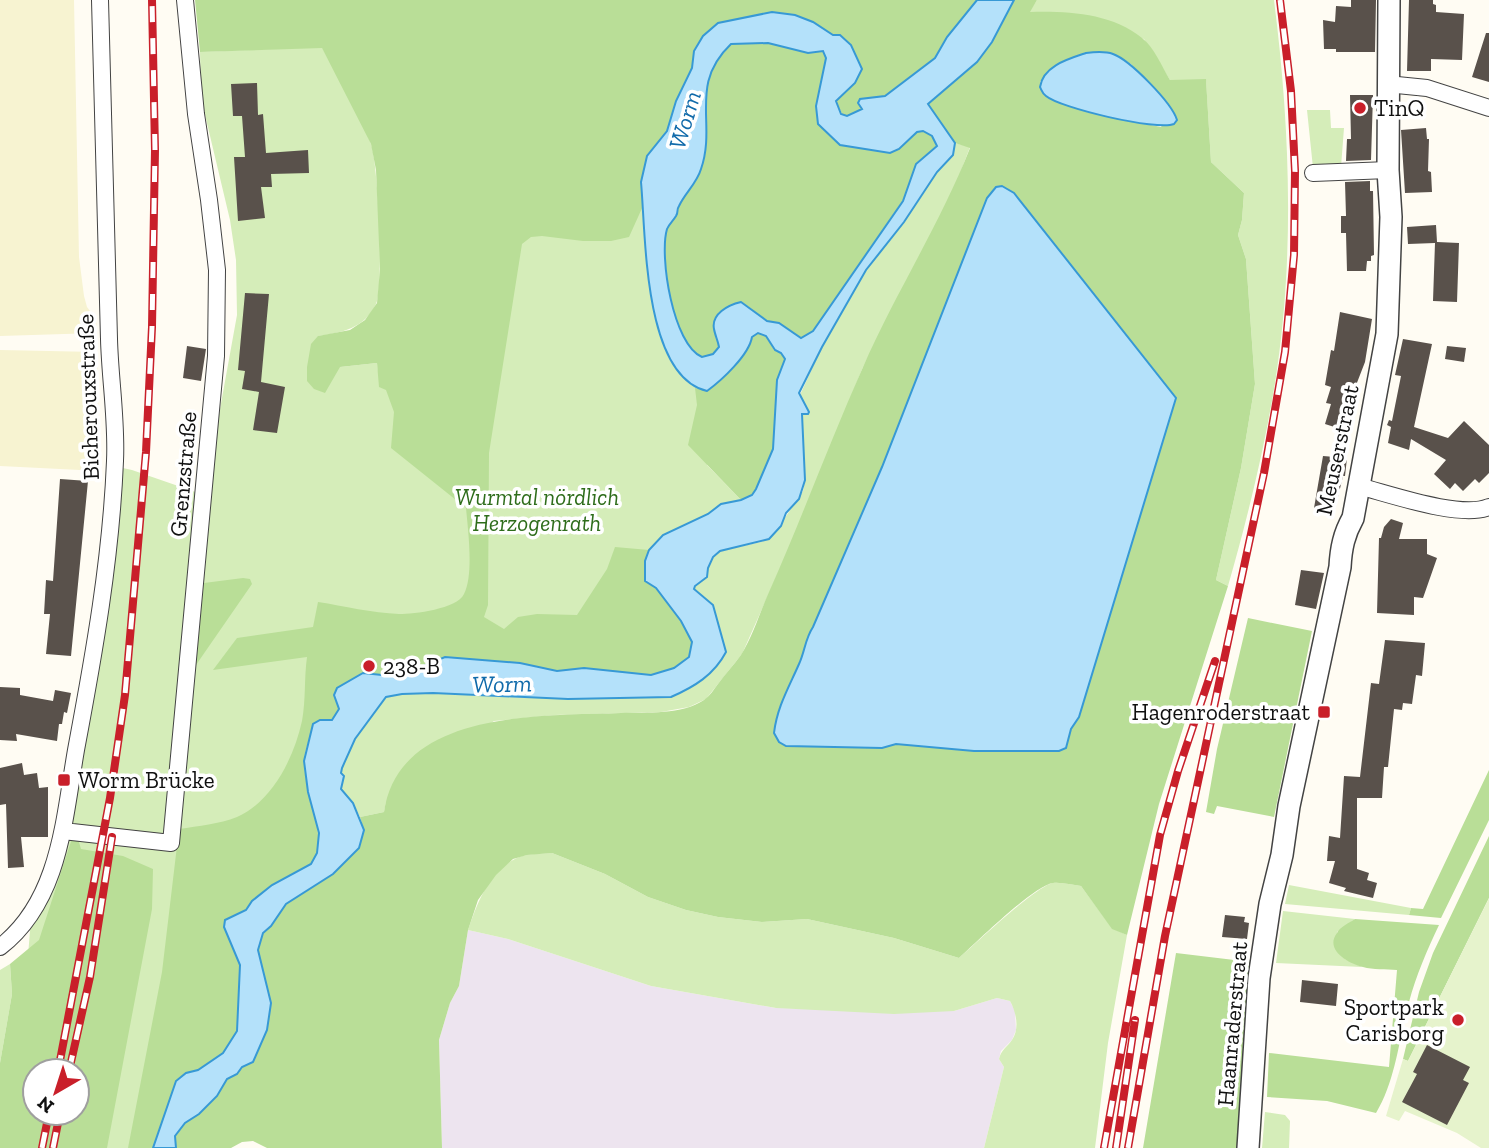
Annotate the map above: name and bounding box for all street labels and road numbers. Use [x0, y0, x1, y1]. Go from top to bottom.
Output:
street label: Bicherouxstraße [71, 314, 105, 480]
street label: Meuserstraat [1309, 382, 1365, 518]
street label: Grenzstraße [164, 410, 202, 538]
street label: Haanraderstraat [1211, 940, 1253, 1108]

